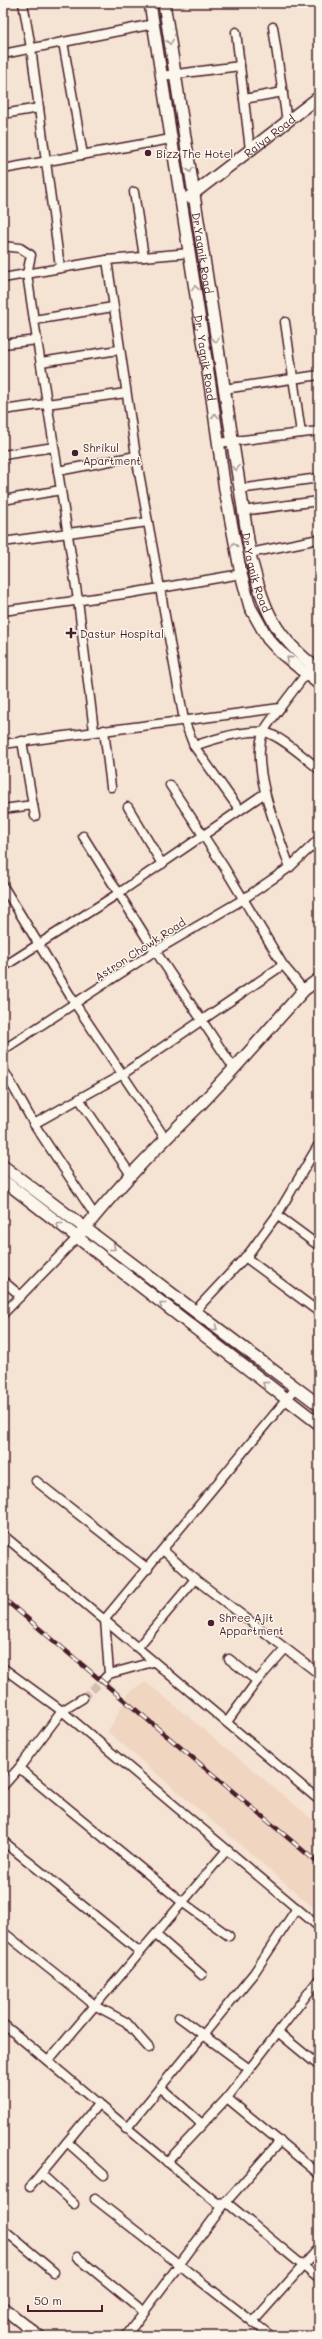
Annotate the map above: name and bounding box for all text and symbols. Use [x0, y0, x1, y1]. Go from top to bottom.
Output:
one-way arrow [165, 38, 174, 45]
street label: Raiya Road [240, 111, 298, 160]
place label: Bizz The Hotel [156, 146, 233, 161]
marker: Bizz The Hotel [143, 148, 153, 158]
one-way arrow [186, 167, 194, 173]
street label: Dr.Yagnik Road [189, 211, 217, 295]
one-way arrow [191, 284, 200, 291]
street label: Dr. Yagnik Road [192, 314, 220, 402]
one-way arrow [211, 337, 220, 343]
one-way arrow [211, 413, 220, 419]
place label: Shrikul Apartment [83, 440, 141, 468]
marker: Shrikul Apartment [70, 448, 80, 458]
one-way arrow [231, 465, 240, 472]
street label: Dr.Yagnik Road [239, 531, 275, 614]
one-way arrow [230, 541, 239, 548]
place label: Dastur Hospital [80, 626, 164, 641]
marker: Dastur Hospital [65, 627, 77, 639]
one-way arrow [286, 657, 293, 664]
street label: Astron Chowk Road [92, 914, 188, 984]
one-way arrow [57, 1223, 64, 1230]
one-way arrow [108, 1243, 115, 1250]
one-way arrow [160, 1303, 167, 1310]
one-way arrow [211, 1323, 218, 1331]
one-way arrow [263, 1382, 270, 1389]
place label: Shree Ajit Appartment [219, 1610, 284, 1638]
marker: Shree Ajit Appartment [206, 1618, 216, 1628]
scale bar [28, 2287, 102, 2313]
text: 50 m [34, 2292, 62, 2308]

